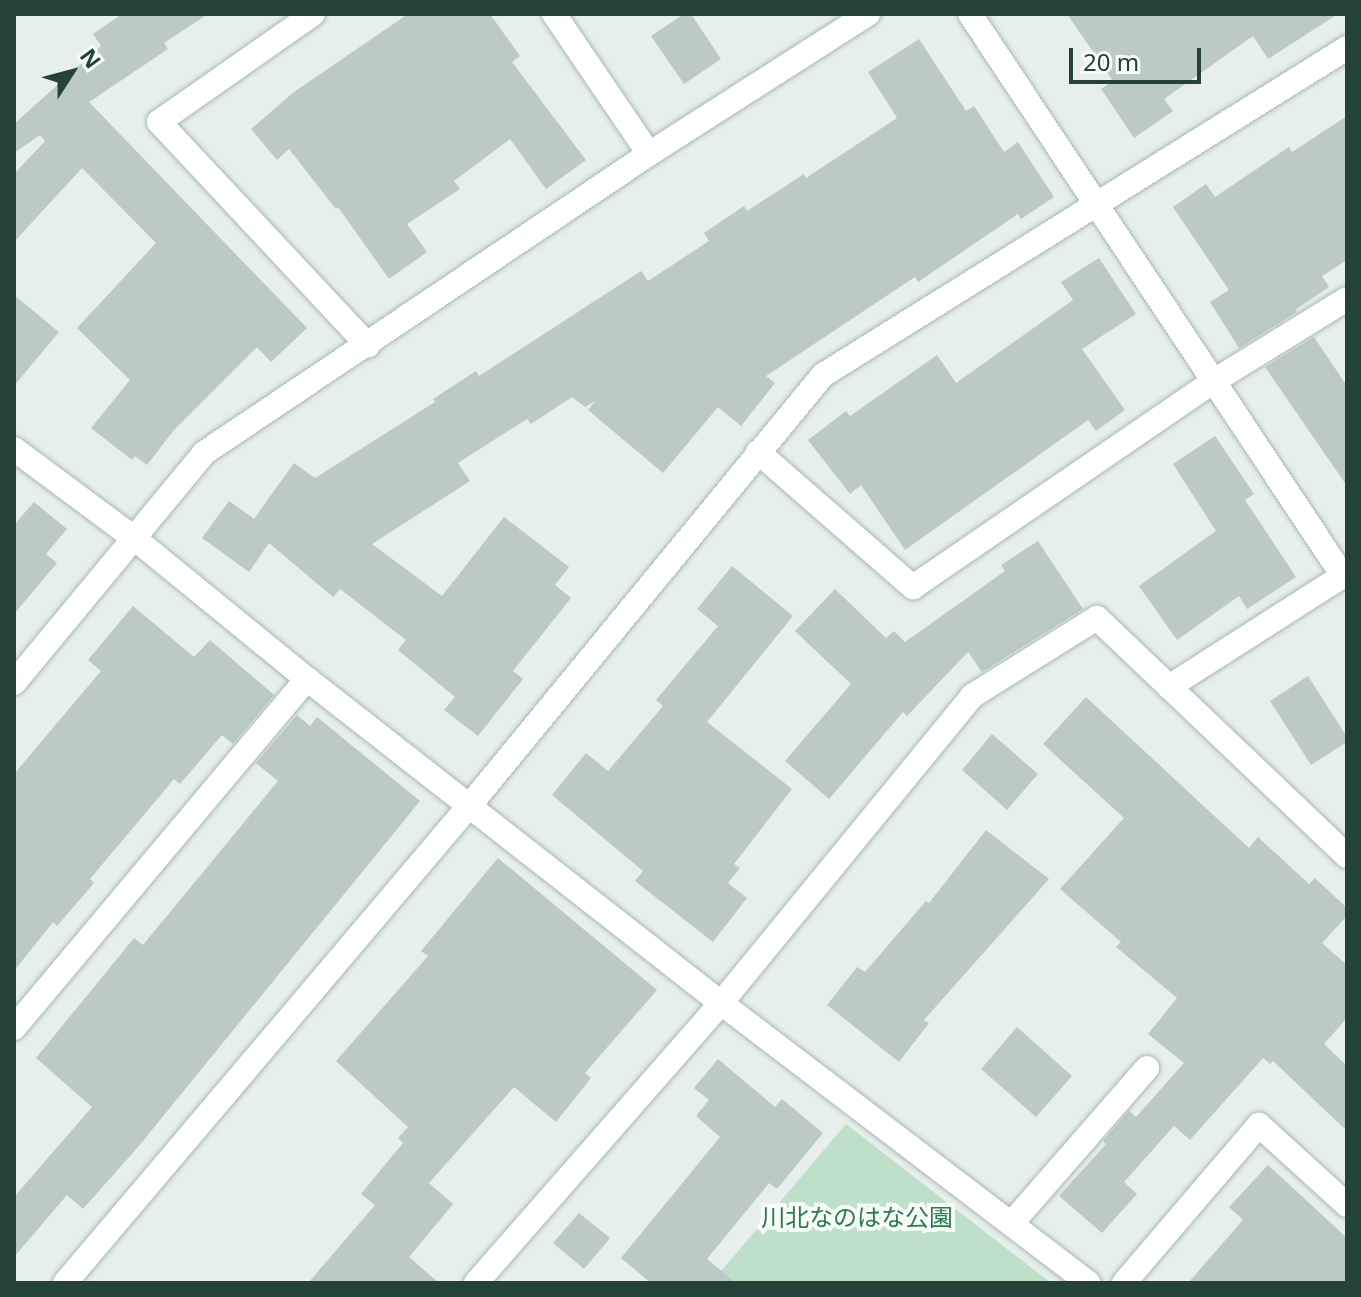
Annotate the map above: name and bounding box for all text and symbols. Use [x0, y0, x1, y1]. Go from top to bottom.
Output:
north arrow [32, 32, 112, 112]
scale bar [1073, 32, 1205, 82]
text: N [74, 42, 109, 74]
text: 20 m [1083, 45, 1139, 78]
park label: 川北なのはな公園 [761, 1203, 953, 1231]

